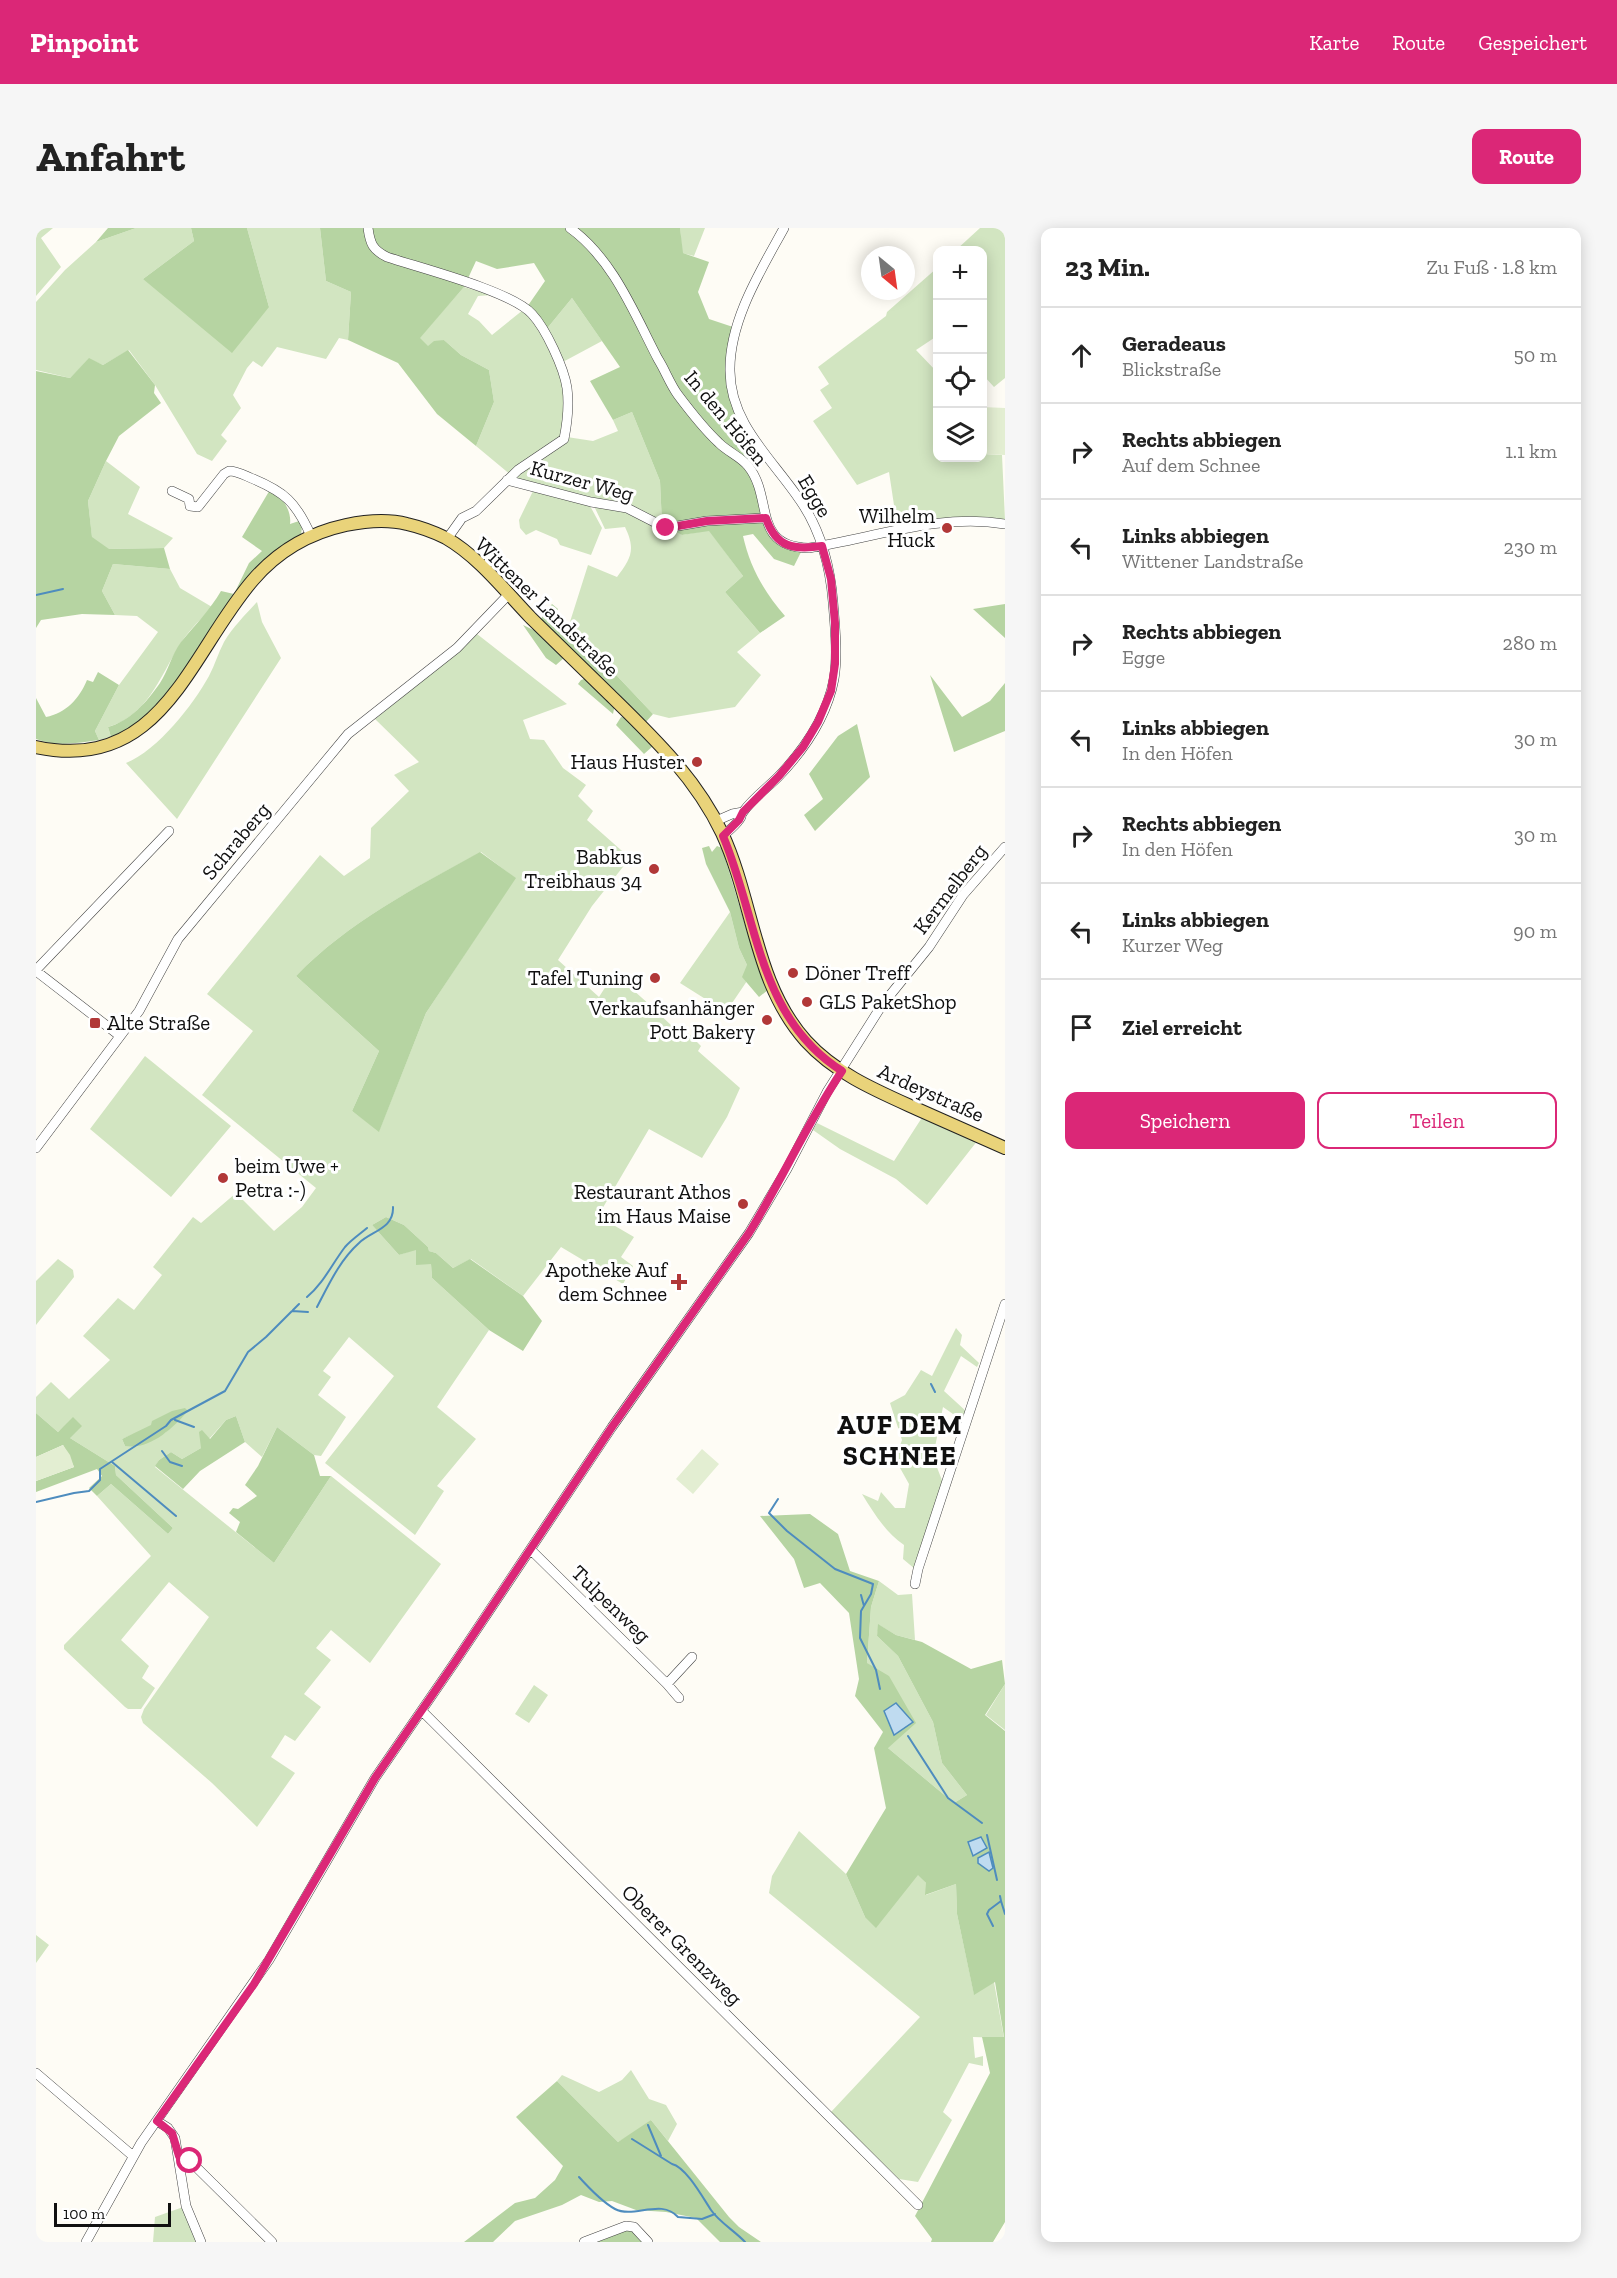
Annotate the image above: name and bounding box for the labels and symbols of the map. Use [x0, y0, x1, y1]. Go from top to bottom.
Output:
north arrow [861, 246, 915, 300]
street label: In den Höfen [679, 365, 773, 470]
street label: Kurzer Weg [528, 455, 637, 506]
street label: Egge [793, 470, 838, 522]
place label: Wilhelm Huck [859, 503, 935, 552]
route end [652, 514, 678, 540]
marker: Wilhelm Huck [940, 521, 954, 535]
street label: Wittener Landstraße [470, 532, 625, 682]
place label: Haus Huster [571, 749, 685, 774]
marker: Haus Huster [690, 755, 704, 769]
street label: Schraberg [196, 797, 275, 884]
street label: Kermelberg [907, 838, 992, 939]
place label: Babkus Treibhaus 34 [524, 844, 642, 893]
marker: Babkus Treibhaus 34 [647, 862, 661, 876]
place label: Döner Treff [805, 960, 911, 985]
place label: Tafel Tuning [528, 965, 643, 990]
marker: Döner Treff [786, 966, 800, 980]
marker: Tafel Tuning [648, 971, 662, 985]
place label: GLS PaketShop [819, 989, 957, 1014]
place label: Verkaufsanhänger Pott Bakery [588, 995, 755, 1044]
marker: GLS PaketShop [800, 995, 814, 1009]
place label: Alte Straße [107, 1010, 210, 1035]
marker: Verkaufsanhänger Pott Bakery [760, 1013, 774, 1027]
marker: Alte Straße [88, 1016, 102, 1030]
street label: Ardeystraße [874, 1058, 988, 1127]
place label: beim Uwe + Petra :-) [234, 1153, 339, 1202]
marker: beim Uwe + Petra :-) [216, 1171, 230, 1185]
place label: Restaurant Athos im Haus Maise [574, 1179, 731, 1228]
marker: Restaurant Athos im Haus Maise [736, 1197, 750, 1211]
place label: Apotheke Auf dem Schnee [545, 1257, 668, 1306]
marker: Apotheke Auf dem Schnee [672, 1275, 686, 1289]
district label: AUF DEM SCHNEE [837, 1409, 963, 1472]
street label: Tulpenweg [566, 1560, 657, 1648]
street label: Oberer Grenzweg [617, 1879, 748, 2011]
route start [176, 2147, 202, 2173]
scale bar [54, 2200, 171, 2228]

